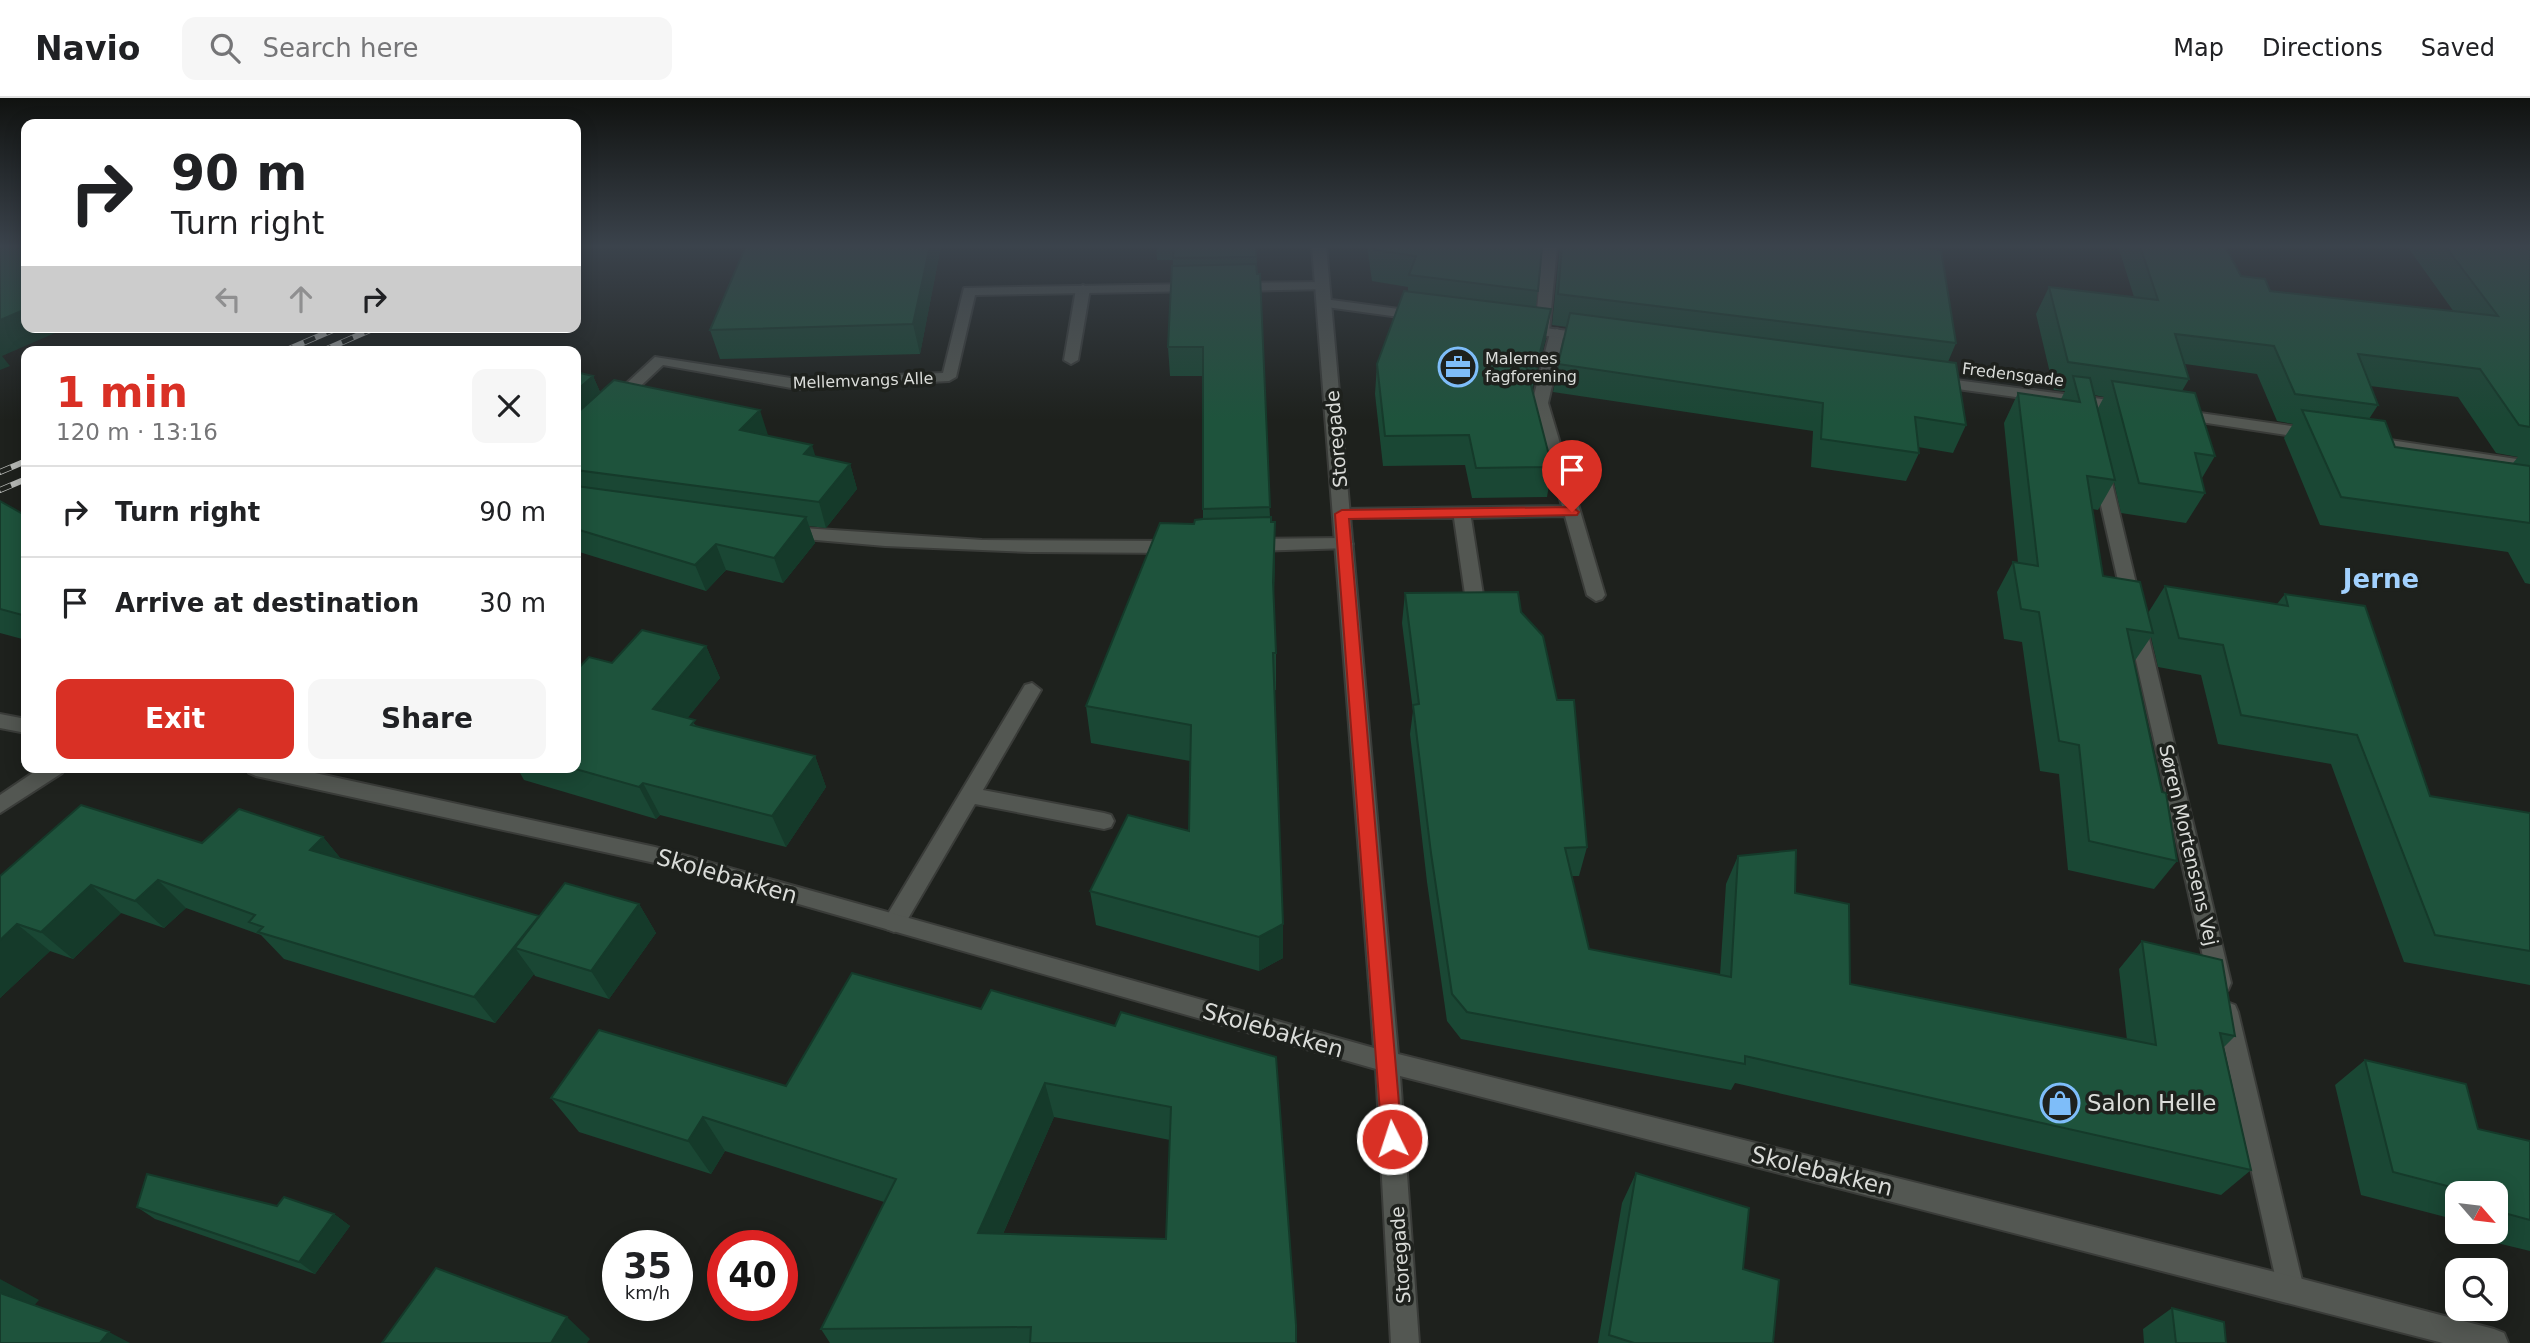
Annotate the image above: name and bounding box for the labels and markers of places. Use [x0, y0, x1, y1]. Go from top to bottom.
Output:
office icon: Malernes fagforening [1437, 346, 1479, 388]
place label: Malernes fagforening [1485, 349, 1577, 386]
pin [1542, 440, 1602, 512]
shop icon: Salon Helle [2039, 1082, 2081, 1124]
place label: Salon Helle [2087, 1090, 2216, 1116]

